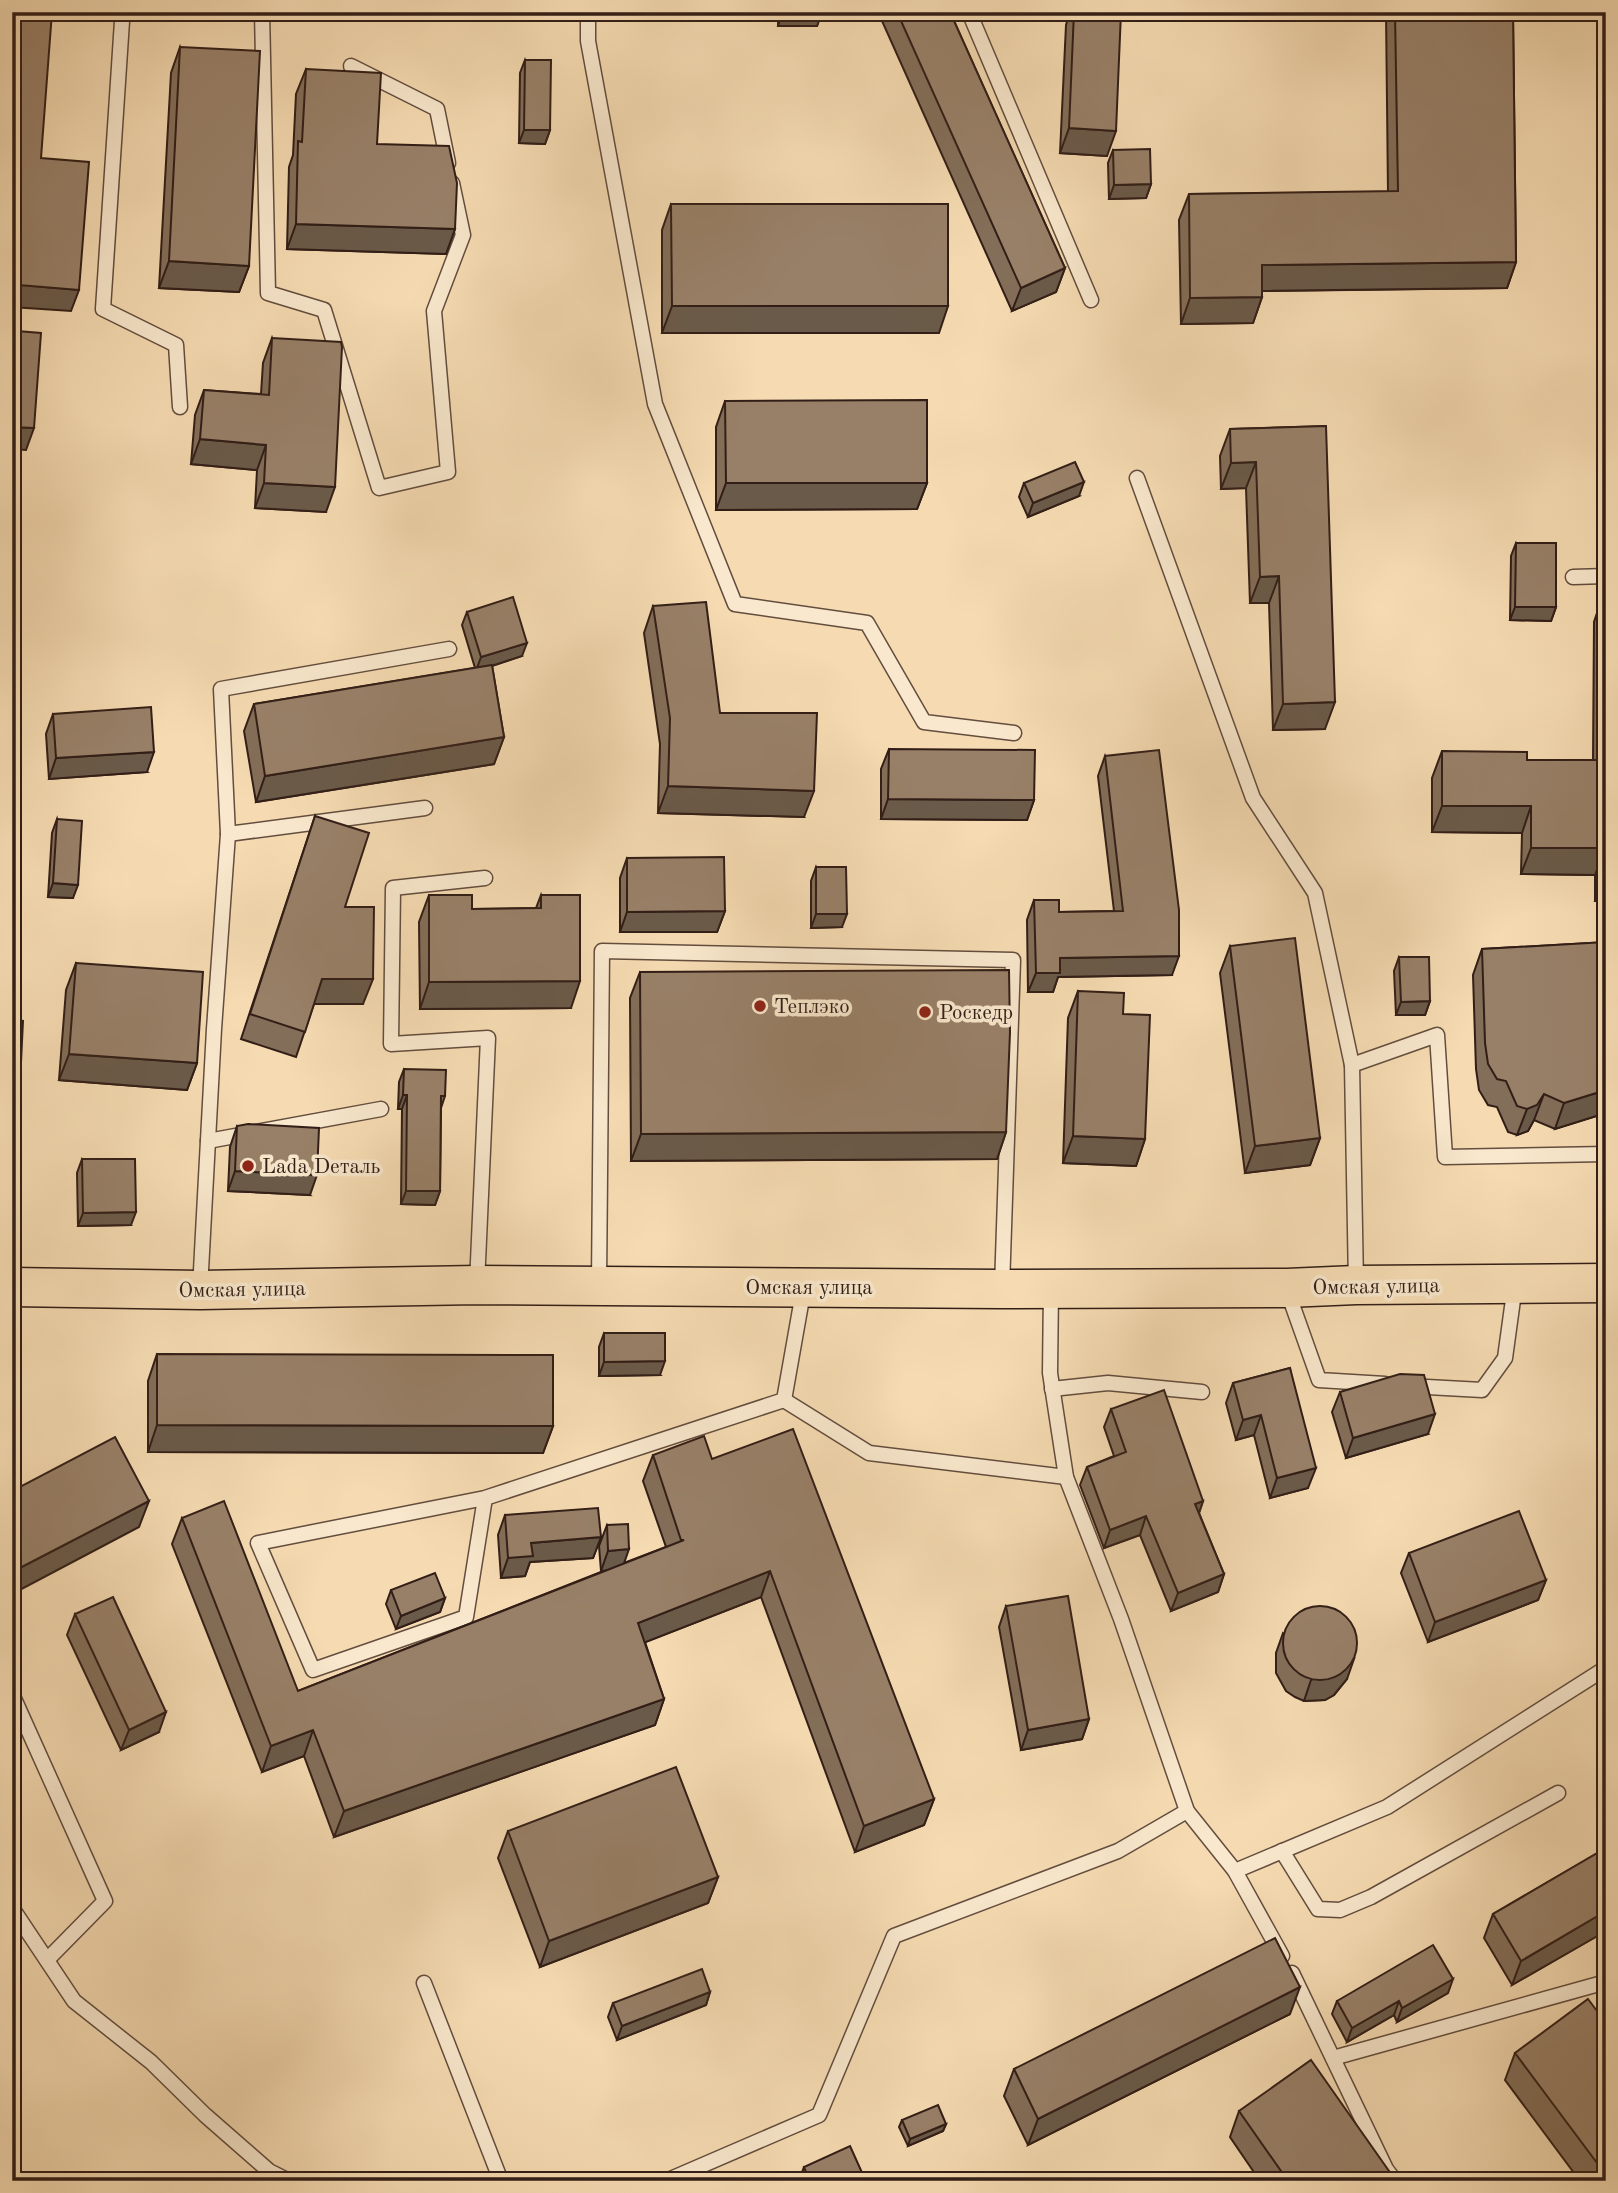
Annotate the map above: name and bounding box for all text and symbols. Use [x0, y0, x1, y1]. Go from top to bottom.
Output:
place label: Теплэко [774, 997, 850, 1018]
marker: Теплэко [752, 998, 768, 1014]
place label: Роскедр [939, 1003, 1013, 1024]
marker: Роскедр [917, 1004, 933, 1020]
place label: Lada Dеталь [262, 1157, 381, 1178]
marker: Lada Dеталь [240, 1158, 256, 1174]
street label: Омская улица [1312, 1276, 1440, 1299]
street label: Омская улица [745, 1278, 873, 1299]
street label: Омская улица [178, 1279, 306, 1302]

